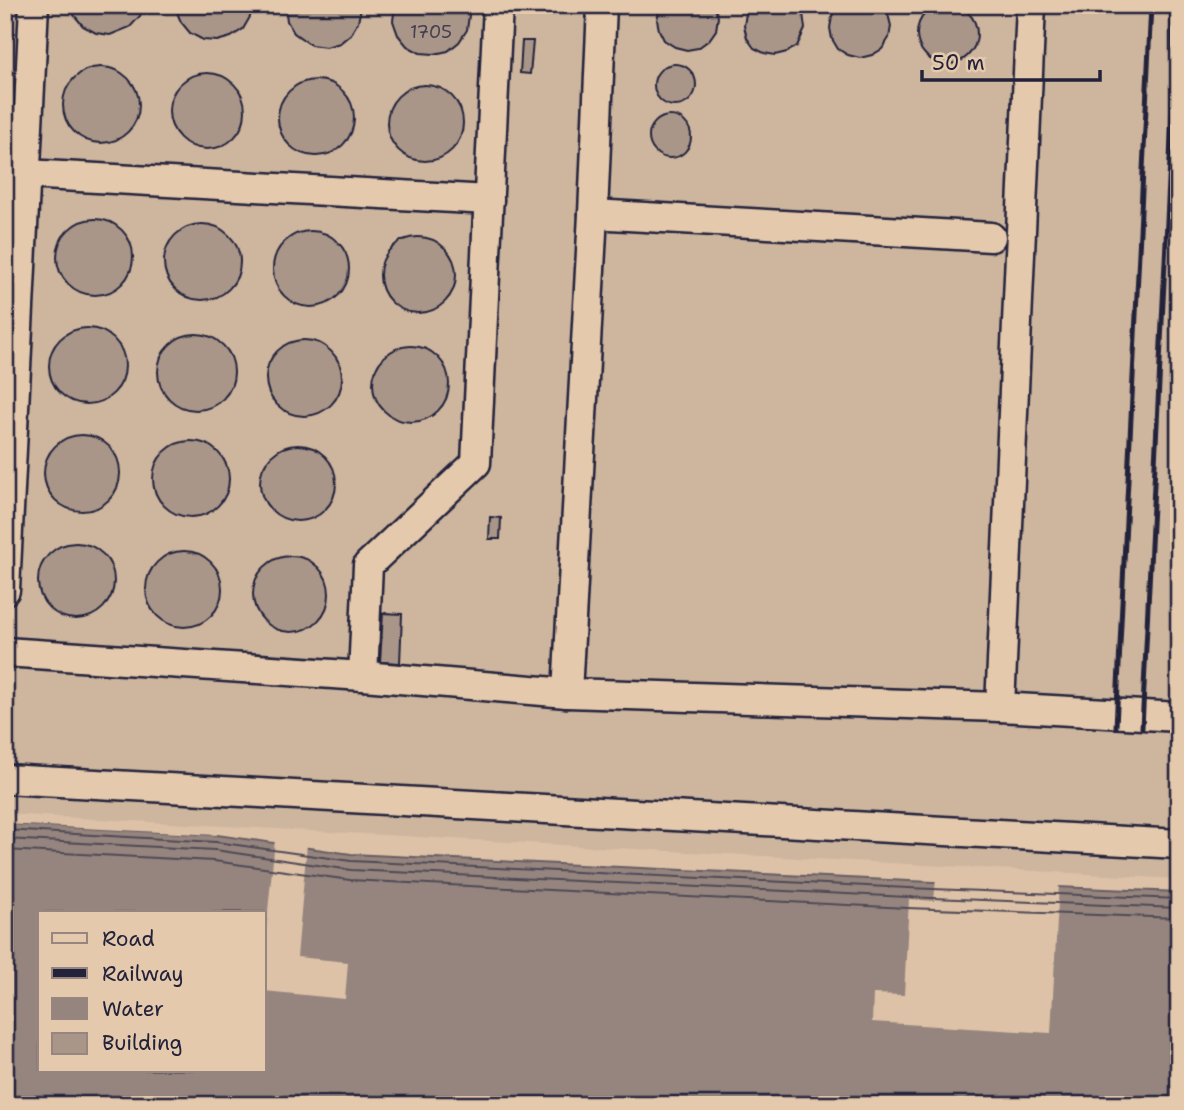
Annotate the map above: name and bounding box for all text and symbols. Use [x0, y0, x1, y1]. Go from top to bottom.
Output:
house number: 1705 [410, 20, 452, 44]
scale bar [922, 38, 1100, 82]
text: 50 m [932, 49, 985, 77]
legend [38, 911, 266, 1072]
text: Road [102, 925, 155, 953]
text: Railway [102, 960, 184, 988]
text: Water [102, 995, 164, 1023]
text: Building [102, 1029, 182, 1057]

